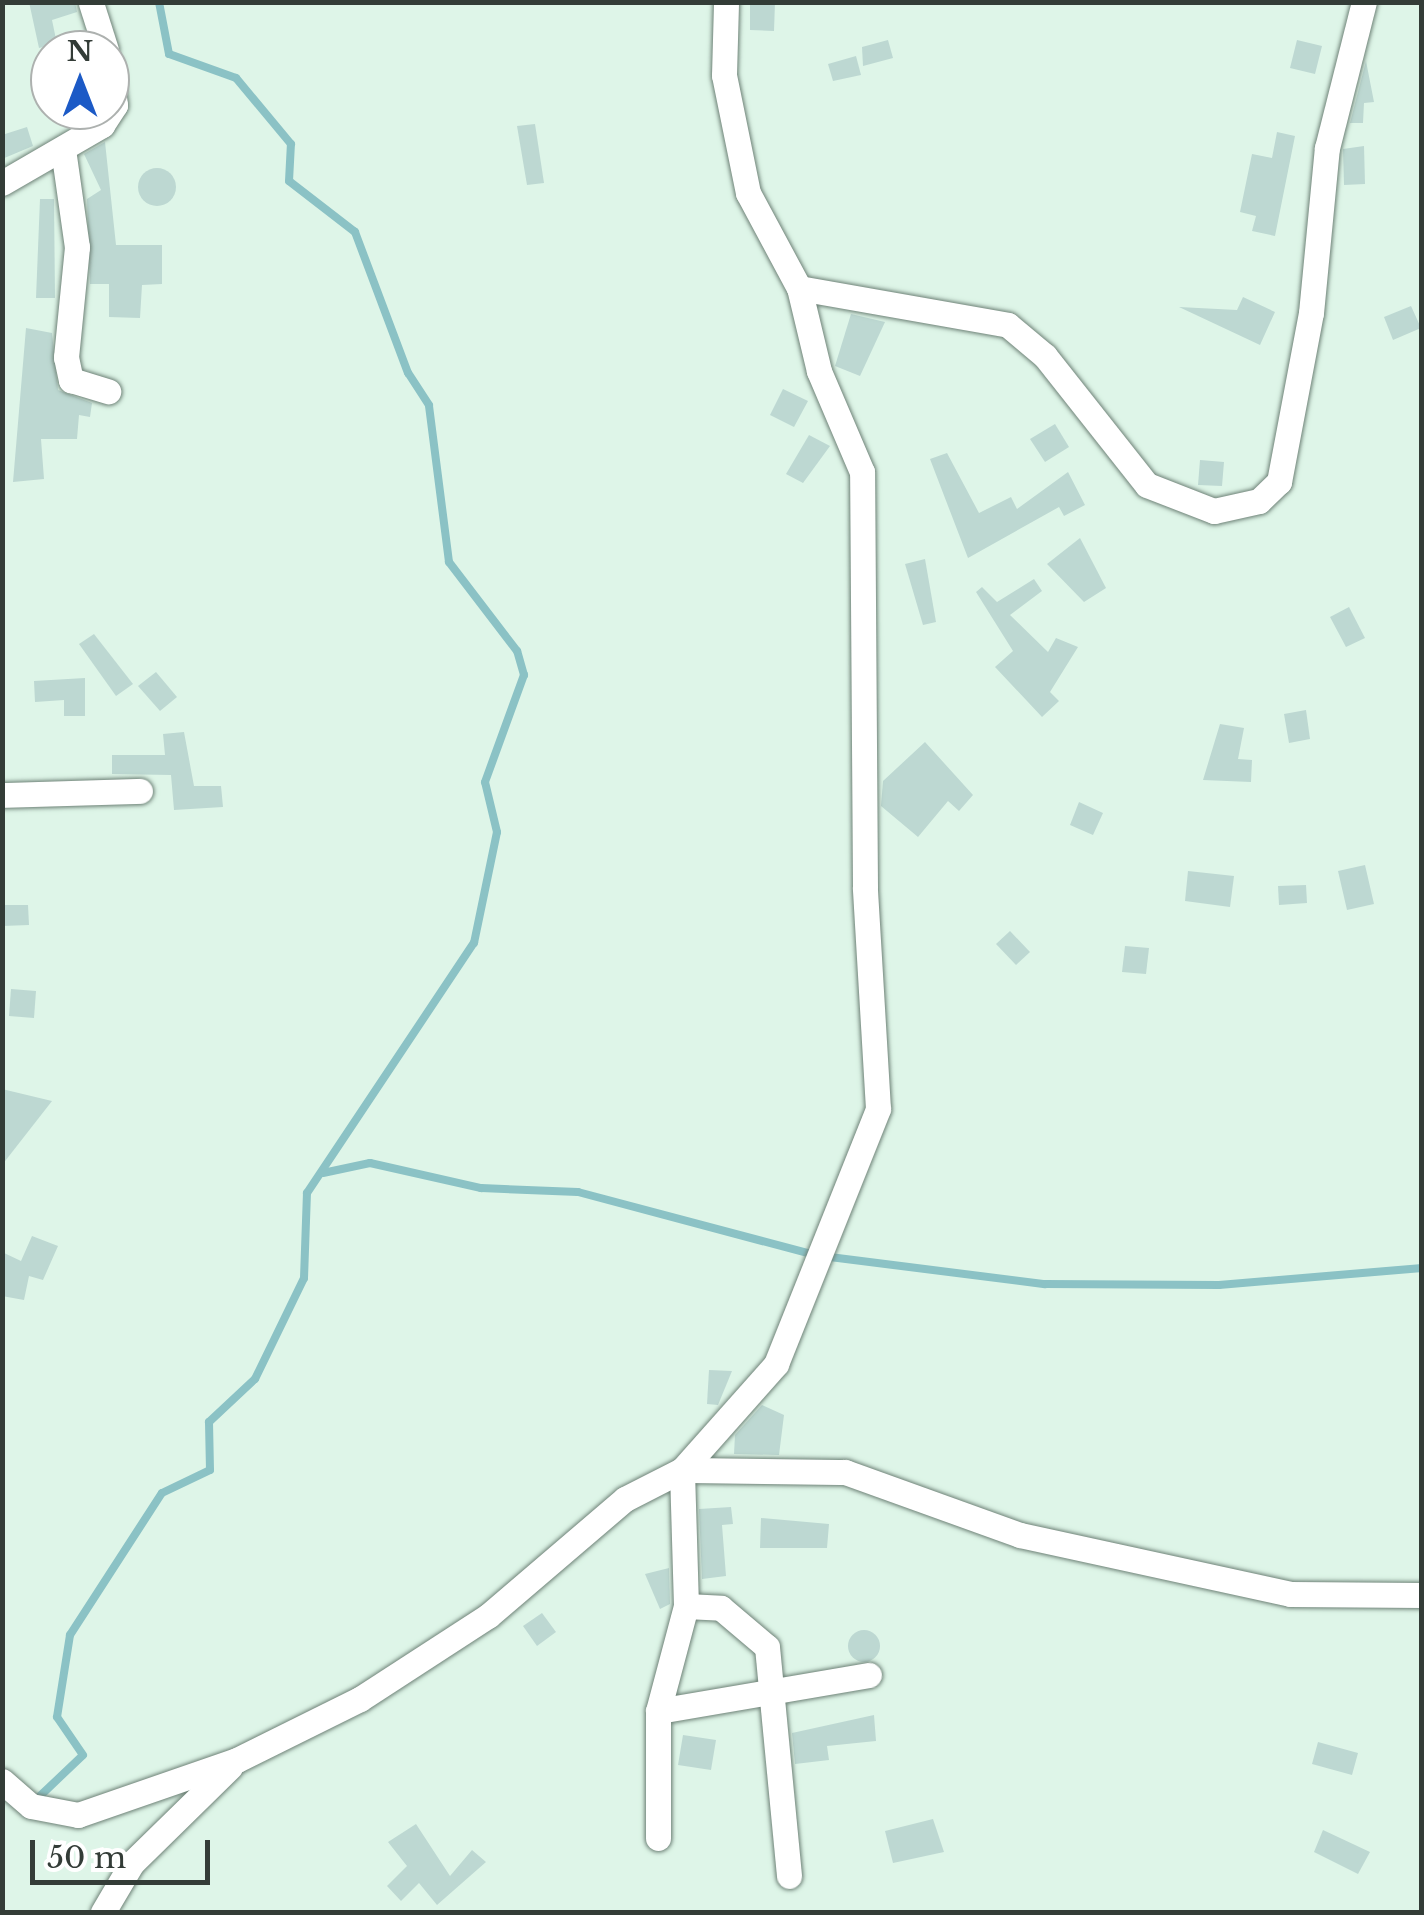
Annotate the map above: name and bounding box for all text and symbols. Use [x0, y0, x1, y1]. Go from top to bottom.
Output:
north arrow [30, 30, 130, 130]
text: N [67, 34, 93, 69]
scale bar [35, 1820, 215, 1882]
text: 50 m [47, 1839, 126, 1876]

